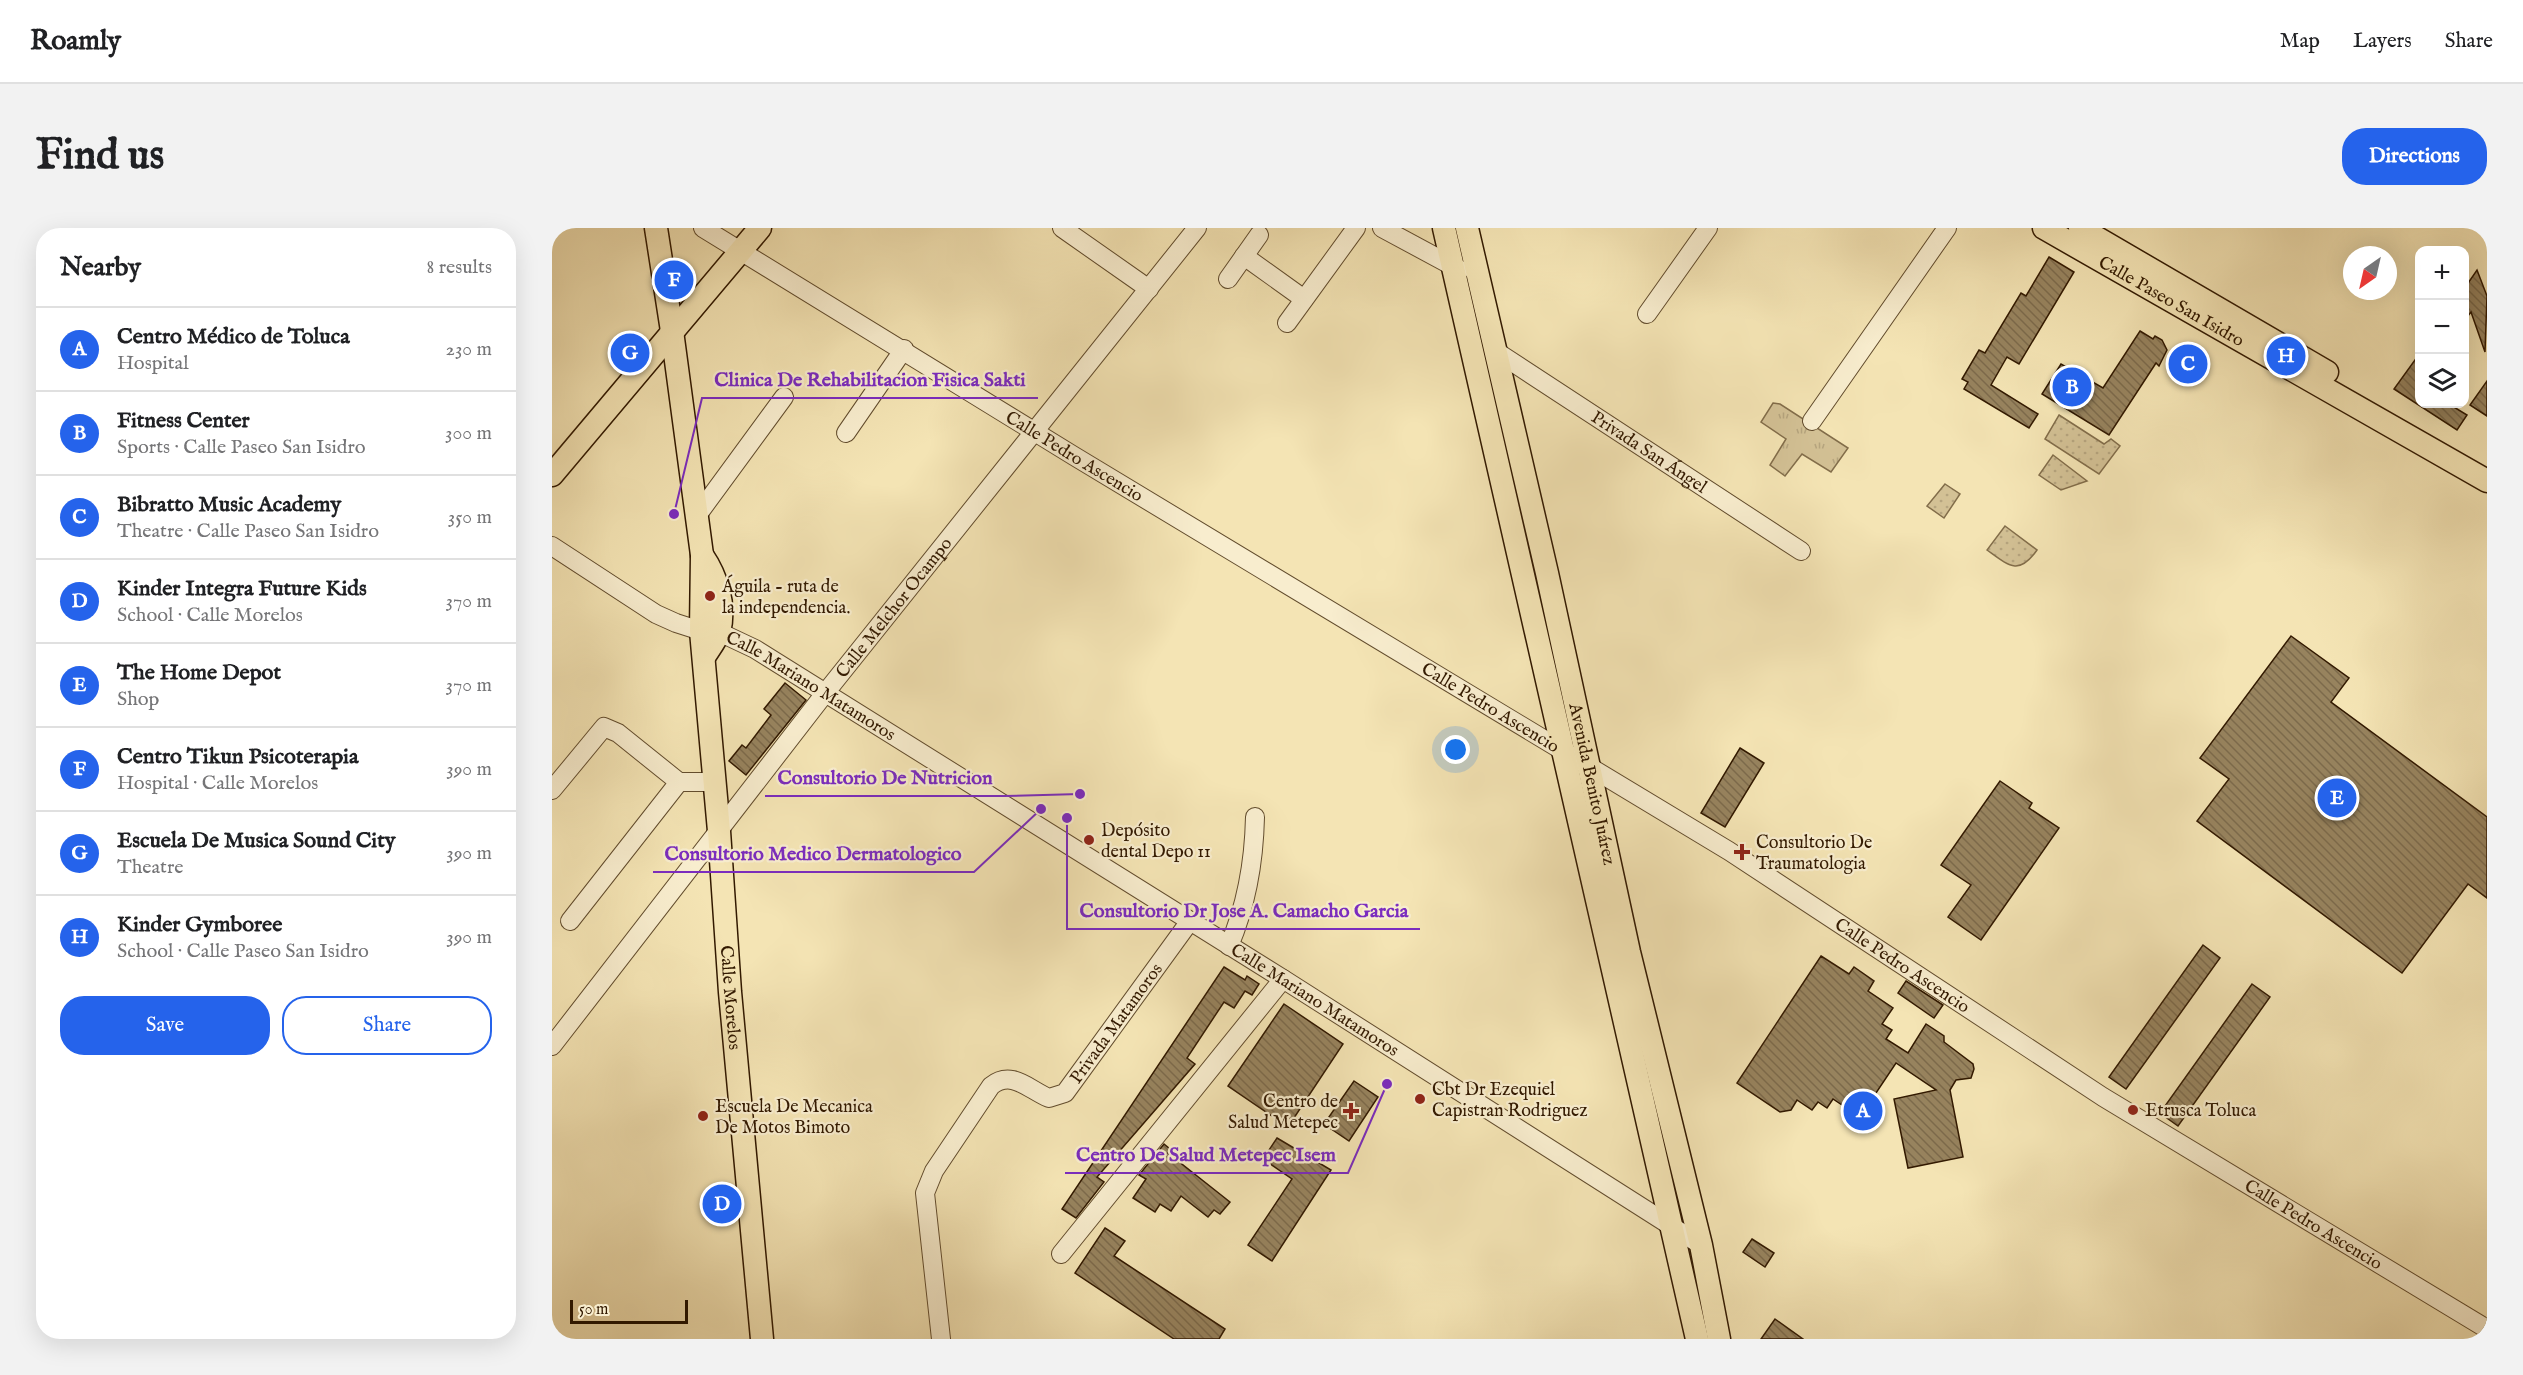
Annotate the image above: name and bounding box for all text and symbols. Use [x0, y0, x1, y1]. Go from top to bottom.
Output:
text: Roamly [30, 24, 121, 59]
text: Map [2280, 28, 2320, 55]
text: Layers [2353, 28, 2412, 55]
text: Share [2445, 28, 2493, 55]
button: Directions [2342, 128, 2487, 185]
text: Find us [36, 130, 164, 183]
north arrow [2343, 246, 2397, 300]
map controls [2415, 246, 2469, 408]
button: + [2415, 246, 2469, 300]
text: Nearby [60, 251, 141, 284]
street label: Calle Paseo San Isidro [2094, 251, 2248, 353]
text: 8 results [426, 255, 492, 280]
pin: F [654, 257, 694, 302]
button: − [2415, 300, 2469, 354]
text: Centro Médico de Toluca [117, 323, 350, 351]
pin: G [610, 330, 650, 376]
pin: H [2266, 334, 2306, 378]
text: A [73, 337, 86, 362]
text: 230 m [446, 337, 492, 362]
pin: C [2168, 342, 2208, 386]
text: Hospital [117, 351, 189, 376]
button: layers [2415, 354, 2469, 408]
callout: Clinica De Rehabilitacion Fisica Sakti [702, 360, 1038, 398]
pin: B [2052, 364, 2092, 410]
text: Clinica De Rehabilitacion Fisica Sakti [714, 368, 1026, 393]
text: Fitness Center [117, 407, 250, 435]
street label: Calle Pedro Ascencio [1001, 407, 1147, 508]
street label: Privada San Ángel [1586, 407, 1711, 499]
text: B [73, 421, 86, 446]
text: 300 m [445, 421, 492, 446]
text: Sports · Calle Paseo San Isidro [117, 435, 366, 460]
text: Bibratto Music Academy [117, 491, 341, 519]
text: C [72, 505, 87, 530]
text: 350 m [448, 505, 492, 530]
text: Theatre · Calle Paseo San Isidro [117, 519, 379, 544]
street label: Calle Melchor Ocampo [832, 533, 958, 683]
place label: Águila - ruta de la independencia. [721, 574, 850, 620]
text: Kinder Integra Future Kids [117, 575, 367, 603]
text: D [71, 589, 88, 614]
text: 370 m [446, 589, 492, 614]
marker: Águila - ruta de la independencia. [703, 589, 717, 603]
text: School · Calle Morelos [117, 603, 303, 628]
street label: Calle Mariano Matamoros [722, 627, 899, 747]
street label: Calle Pedro Ascencio [1417, 658, 1563, 759]
text: The Home Depot [117, 659, 281, 687]
text: E [73, 673, 86, 698]
text: 370 m [446, 673, 492, 698]
text: Shop [117, 687, 159, 712]
street label: Avenida Benito Juárez [1562, 700, 1620, 867]
your location [1441, 735, 1470, 764]
text: Centro Tikun Psicoterapia [117, 743, 358, 771]
text: F [73, 757, 86, 782]
text: 390 m [446, 757, 492, 782]
callout: Consultorio De Nutricion [765, 758, 1004, 796]
text: Consultorio De Nutricion [777, 766, 993, 791]
text: Hospital · Calle Morelos [117, 771, 318, 796]
pin: E [2318, 776, 2356, 820]
place label: Depósito dental Depo 11 [1101, 820, 1211, 864]
text: Escuela De Musica Sound City [117, 827, 396, 855]
place label: Consultorio De Traumatologia [1756, 832, 1872, 876]
marker: Depósito dental Depo 11 [1082, 833, 1096, 847]
callout: Consultorio Medico Dermatologico [653, 834, 974, 872]
text: G [72, 841, 87, 866]
text: 390 m [446, 841, 492, 866]
text: Consultorio Medico Dermatologico [664, 842, 962, 867]
marker: Consultorio De Traumatologia [1733, 843, 1751, 861]
text: Theatre [117, 855, 183, 880]
callout: Consultorio Dr Jose A. Camacho Garcia [1067, 891, 1420, 929]
text: Consultorio Dr Jose A. Camacho Garcia [1080, 899, 1409, 924]
text: Kinder Gymboree [117, 911, 282, 939]
street label: Calle Pedro Ascencio [1830, 914, 1974, 1019]
text: H [71, 925, 88, 950]
text: 390 m [446, 925, 492, 950]
text: School · Calle Paseo San Isidro [117, 939, 369, 964]
street label: Calle Mariano Matamoros [1226, 939, 1403, 1063]
street label: Calle Morelos [714, 945, 745, 1051]
street label: Privada Matamoros [1065, 959, 1169, 1089]
button: Save [60, 996, 270, 1055]
button: Share [282, 996, 492, 1055]
place label: Cbt Dr Ezequiel Capistran Rodriguez [1432, 1079, 1588, 1123]
pin: A [1844, 1088, 1882, 1134]
place label: Centro de Salud Metepec [1228, 1091, 1338, 1135]
marker: Cbt Dr Ezequiel Capistran Rodriguez [1413, 1092, 1427, 1106]
place label: Escuela De Mecanica De Motos Bimoto [715, 1096, 873, 1140]
place label: Etrusca Toluca [2145, 1100, 2256, 1123]
marker: Centro de Salud Metepec [1342, 1102, 1360, 1120]
marker: Etrusca Toluca [2126, 1103, 2140, 1117]
marker: Escuela De Mecanica De Motos Bimoto [696, 1109, 710, 1123]
callout: Centro De Salud Metepec Isem [1065, 1135, 1348, 1173]
text: Centro De Salud Metepec Isem [1076, 1143, 1336, 1168]
street label: Calle Pedro Ascencio [2240, 1175, 2386, 1276]
pin: D [702, 1182, 742, 1226]
scale bar [570, 1297, 688, 1324]
text: 50 m [579, 1300, 608, 1320]

